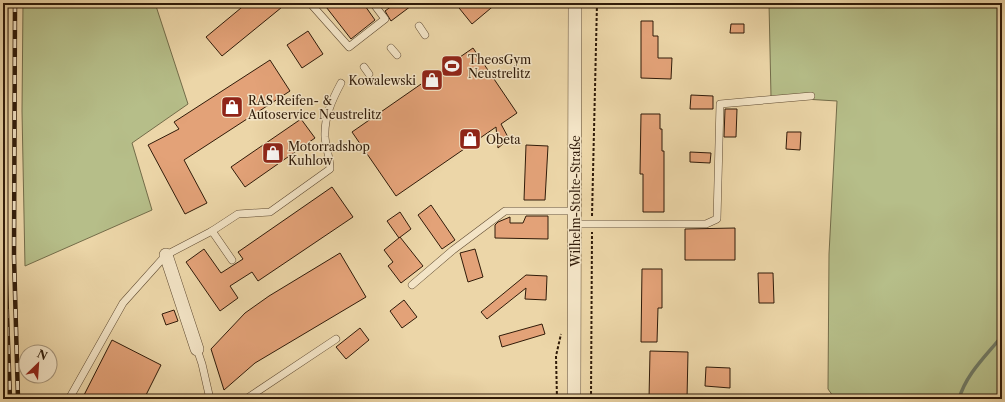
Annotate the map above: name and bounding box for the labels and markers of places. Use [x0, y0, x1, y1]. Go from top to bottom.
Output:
place label: TheosGym Neustrelitz [468, 52, 531, 81]
sports icon: TheosGym Neustrelitz [439, 53, 465, 79]
shop icon: Kowalewski [419, 67, 445, 93]
place label: Kowalewski [349, 73, 416, 88]
place label: RAS Reifen- & Autoservice Neustrelitz [247, 93, 381, 122]
shop icon: RAS Reifen- & Autoservice Neustrelitz [219, 94, 245, 120]
shop icon: Obeta [457, 126, 483, 152]
place label: Obeta [486, 132, 521, 147]
place label: Motorradshop Kuhlow [288, 139, 370, 168]
shop icon: Motorradshop Kuhlow [260, 140, 286, 166]

